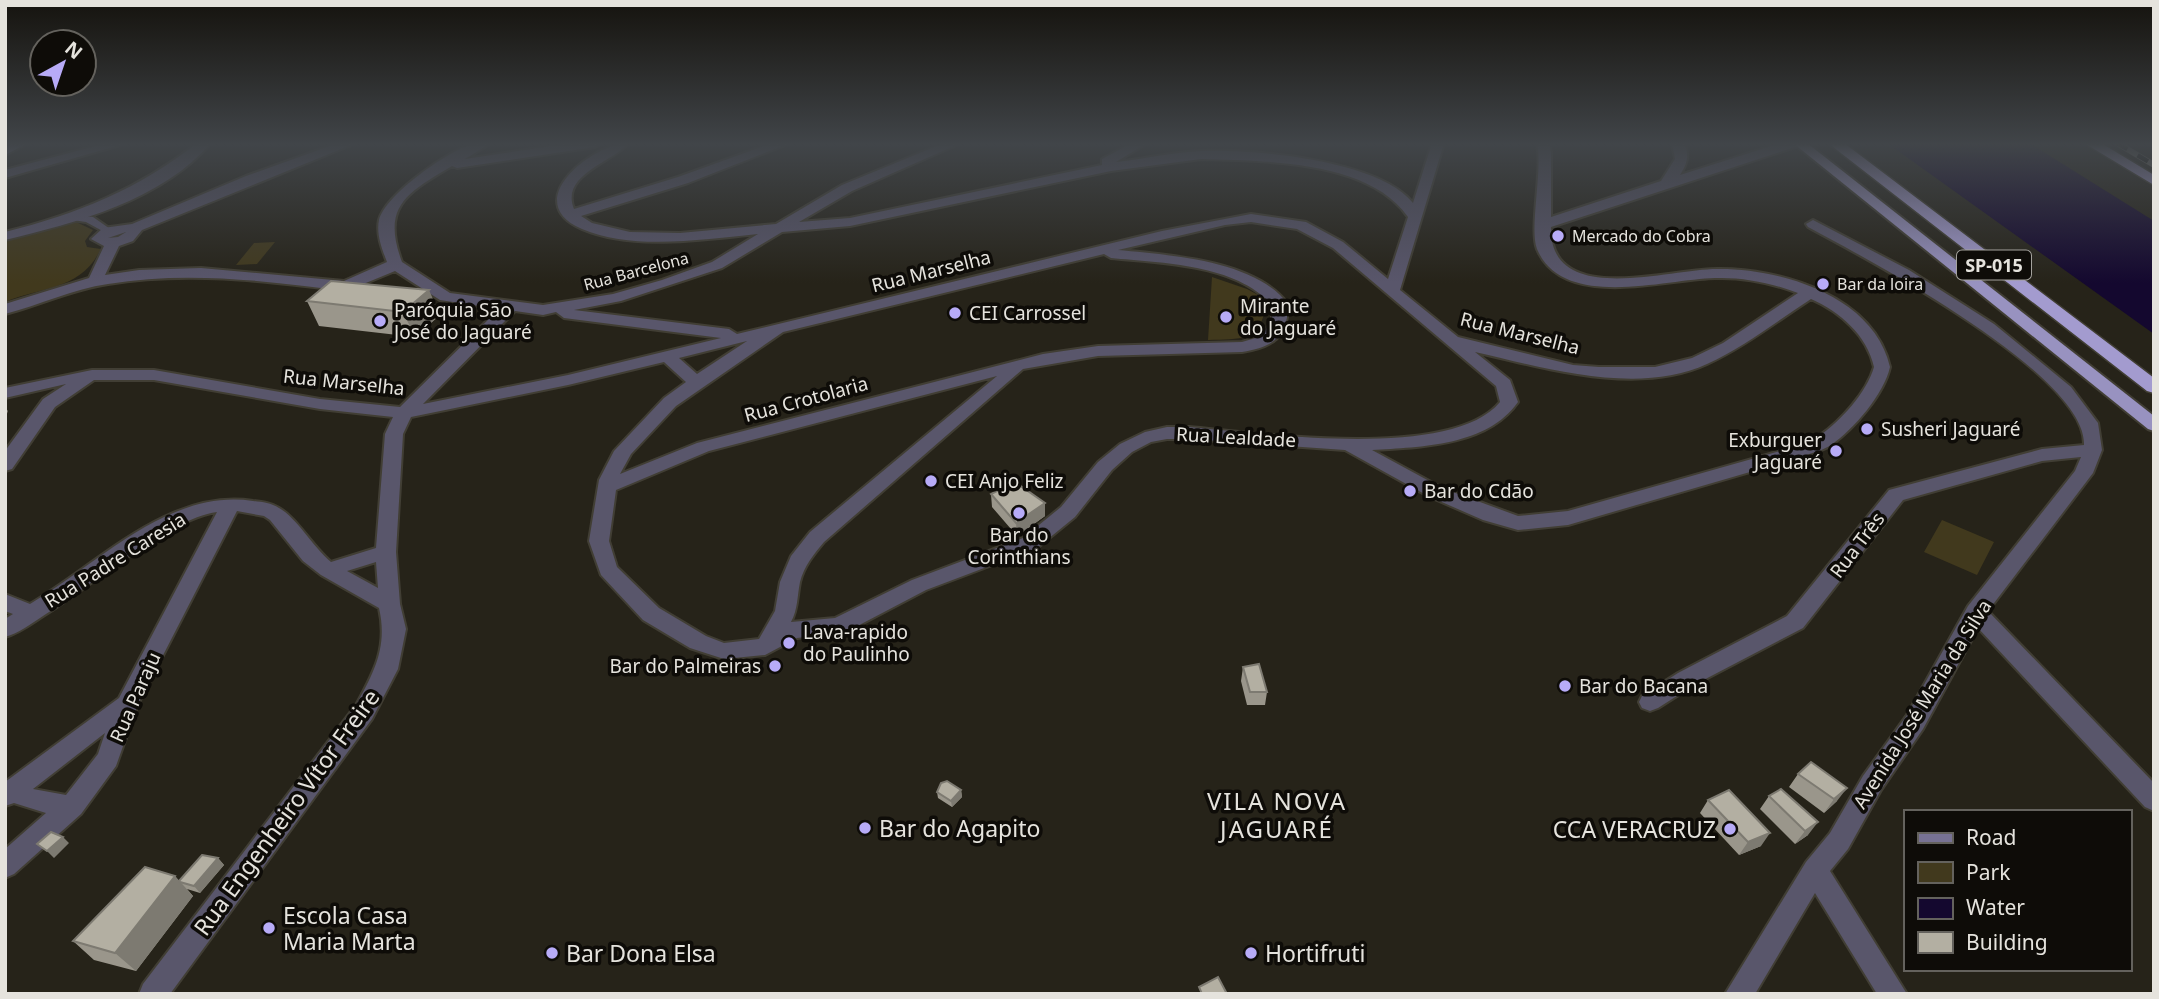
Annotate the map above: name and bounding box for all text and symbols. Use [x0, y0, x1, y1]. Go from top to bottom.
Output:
north arrow [28, 28, 98, 98]
text: N [60, 35, 88, 65]
place label: Mercado do Cobra [1572, 225, 1711, 247]
marker: Mercado do Cobra [1550, 228, 1566, 244]
street label: Rua Marselha [869, 244, 993, 298]
street label: Rua Barcelona [581, 246, 691, 296]
road number: SP-015 [1957, 250, 2031, 279]
place label: Bar da loira [1837, 273, 1923, 295]
marker: Bar da loira [1815, 276, 1831, 292]
place label: Mirante do Jaguaré [1240, 293, 1336, 341]
place label: Paróquia São José do Jaguaré [392, 297, 532, 345]
place label: CEI Carrossel [969, 300, 1086, 326]
marker: CEI Carrossel [947, 305, 963, 321]
street label: Rua Marselha [1458, 306, 1582, 360]
marker: Mirante do Jaguaré [1218, 309, 1234, 325]
marker: Paróquia São José do Jaguaré [372, 313, 388, 329]
street label: Rua Marselha [282, 363, 406, 401]
street label: Rua Crotolaria [741, 370, 871, 428]
place label: Susheri Jaguaré [1881, 416, 2021, 442]
street label: Rua Lealdade [1175, 421, 1297, 453]
marker: Susheri Jaguaré [1859, 421, 1875, 437]
place label: Exburguer Jaguaré [1728, 427, 1822, 475]
marker: Exburguer Jaguaré [1828, 443, 1844, 459]
place label: CEI Anjo Feliz [945, 468, 1064, 494]
marker: CEI Anjo Feliz [923, 473, 939, 489]
place label: Bar do Cdão [1424, 478, 1534, 504]
marker: Bar do Cdão [1402, 483, 1418, 499]
marker: Bar do Corinthians [1011, 505, 1027, 521]
street label: Rua Padre Caresia [40, 506, 190, 614]
street label: Rua Três [1824, 507, 1890, 583]
place label: Bar do Corinthians [968, 522, 1071, 570]
street label: Avenida José Maria da Silva [1847, 595, 1997, 813]
place label: Lava-rapido do Paulinho [803, 619, 910, 667]
marker: Lava-rapido do Paulinho [781, 635, 797, 651]
street label: Rua Paraju [104, 648, 166, 746]
place label: Bar do Palmeiras [609, 653, 761, 679]
marker: Bar do Palmeiras [767, 658, 783, 674]
place label: Bar do Bacana [1579, 673, 1708, 699]
marker: Bar do Bacana [1557, 678, 1573, 694]
street label: Rua Engenheiro Vítor Freire [186, 682, 386, 942]
district label: VILA NOVA JAGUARÉ [1207, 784, 1347, 845]
legend [1904, 810, 2131, 971]
place label: Bar do Agapito [879, 812, 1040, 844]
place label: CCA VERACRUZ [1553, 813, 1716, 845]
marker: Bar do Agapito [857, 820, 873, 836]
marker: CCA VERACRUZ [1722, 821, 1738, 837]
text: Road [1966, 823, 2016, 851]
text: Park [1966, 858, 2011, 886]
text: Water [1966, 893, 2025, 921]
place label: Escola Casa Maria Marta [283, 899, 416, 957]
marker: Escola Casa Maria Marta [261, 920, 277, 936]
text: Building [1966, 928, 2048, 956]
place label: Bar Dona Elsa [566, 937, 716, 969]
place label: Hortifruti [1265, 937, 1366, 969]
marker: Bar Dona Elsa [544, 945, 560, 961]
marker: Hortifruti [1243, 945, 1259, 961]

